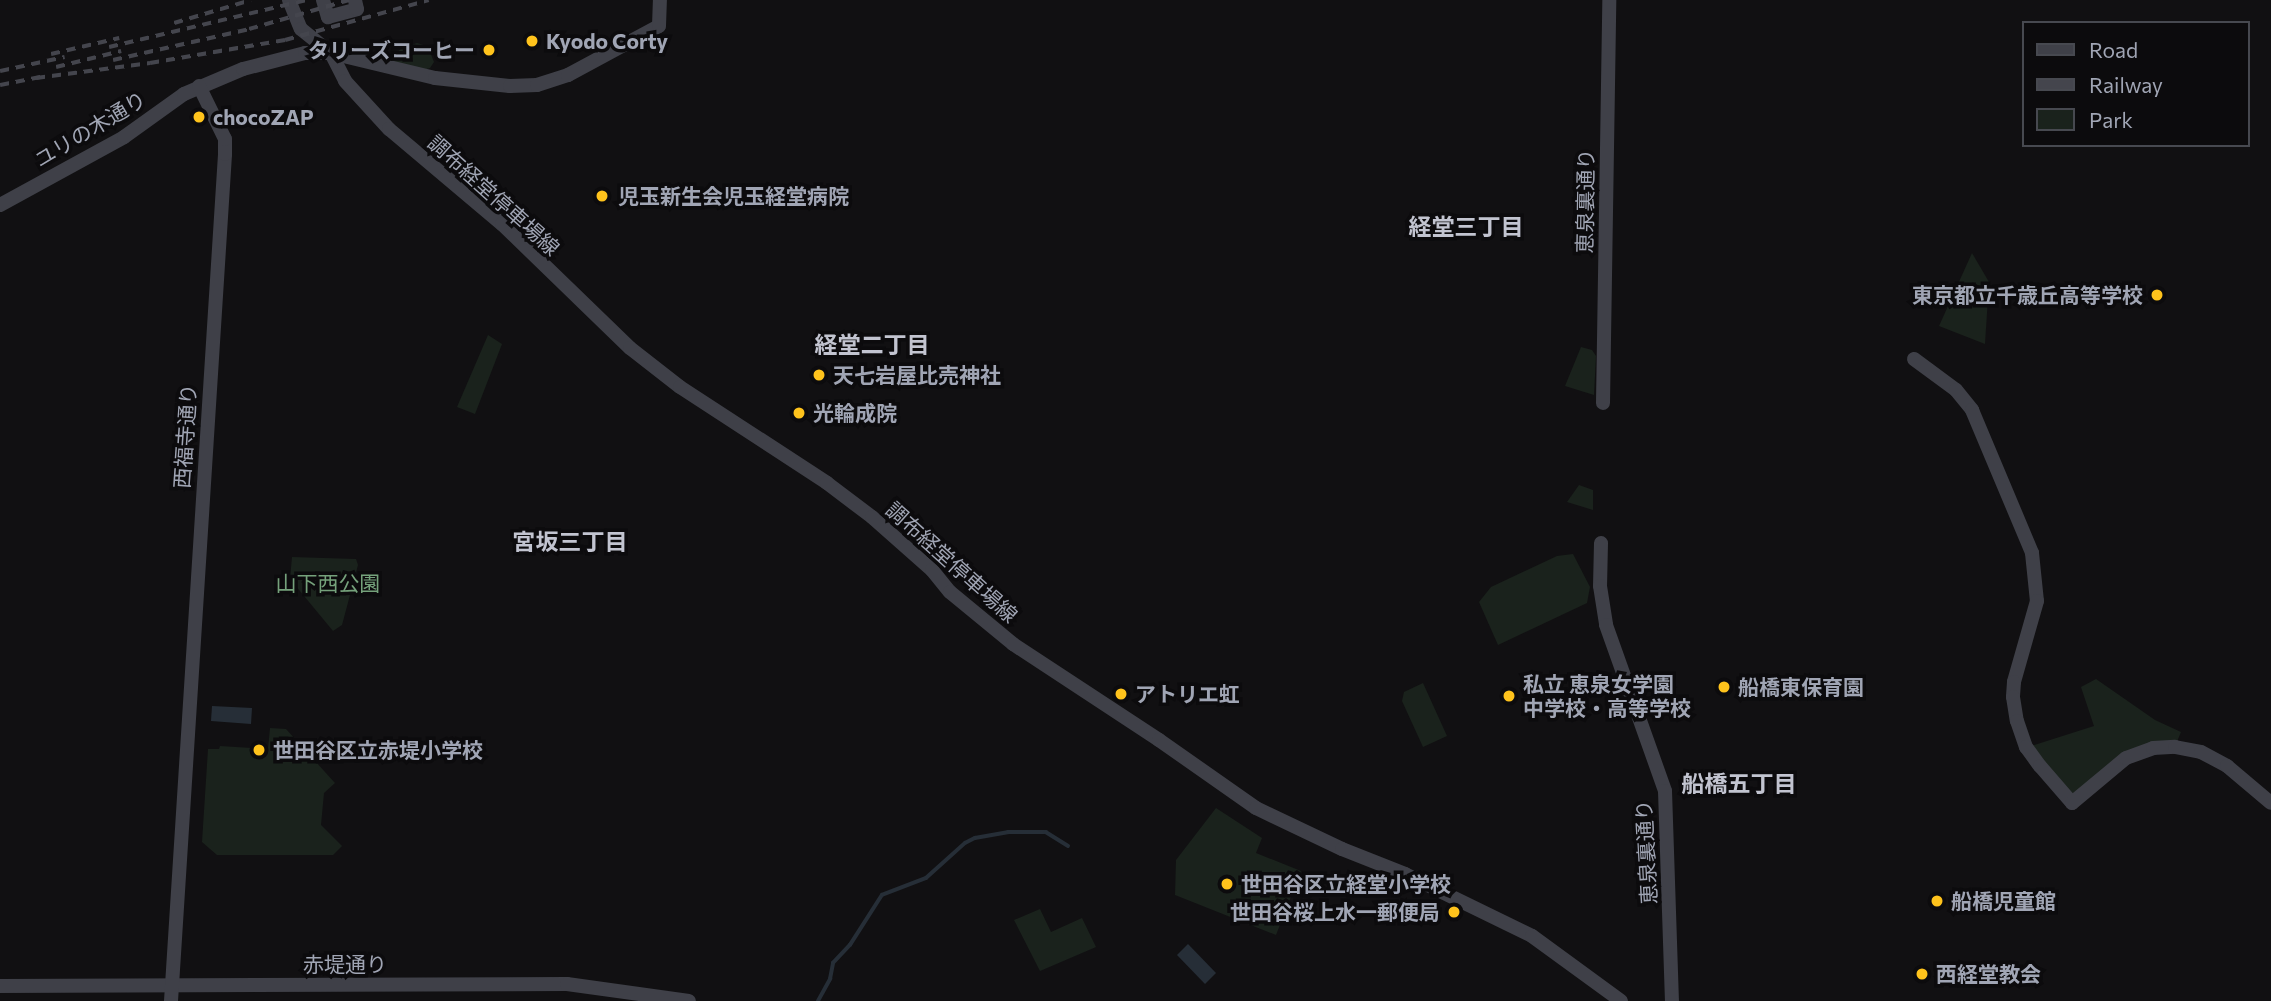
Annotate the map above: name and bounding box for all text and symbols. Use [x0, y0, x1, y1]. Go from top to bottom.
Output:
legend [2022, 21, 2250, 147]
place label: Kyodo Corty [546, 28, 668, 54]
marker: Kyodo Corty [524, 33, 540, 49]
place label: タリーズコーヒー [307, 37, 475, 63]
text: Road [2089, 37, 2138, 62]
marker: タリーズコーヒー [481, 42, 497, 58]
text: Railway [2089, 72, 2163, 97]
street label: ユリの木通り [30, 86, 150, 172]
place label: chocoZAP [213, 104, 314, 130]
text: Park [2089, 107, 2133, 132]
marker: chocoZAP [191, 109, 207, 125]
street label: 調布経堂停車場線 [423, 129, 565, 261]
street label: 恵泉裏通り [1571, 148, 1599, 254]
place label: 児玉新生会児玉経堂病院 [618, 183, 849, 209]
marker: 児玉新生会児玉経堂病院 [592, 186, 612, 206]
district label: 経堂三丁目 [1409, 212, 1523, 240]
place label: 東京都立千歳丘高等学校 [1912, 282, 2143, 308]
marker: 東京都立千歳丘高等学校 [2149, 287, 2165, 303]
district label: 経堂二丁目 [815, 330, 929, 358]
place label: 天七岩屋比売神社 [833, 362, 1001, 388]
marker: 天七岩屋比売神社 [811, 367, 827, 383]
street label: 西福寺通り [169, 383, 201, 489]
place label: 光輪成院 [813, 400, 897, 426]
marker: 光輪成院 [791, 405, 807, 421]
street label: 調布経堂停車場線 [881, 496, 1023, 628]
district label: 宮坂三丁目 [513, 527, 627, 555]
park label: 山下西公園 [276, 570, 380, 596]
place label: 私立 恵泉女学園 中学校・高等学校 [1523, 671, 1691, 721]
place label: 船橋東保育園 [1738, 674, 1864, 700]
marker: 船橋東保育園 [1716, 679, 1732, 695]
place label: アトリエ虹 [1135, 681, 1240, 707]
marker: アトリエ虹 [1113, 686, 1129, 702]
marker: 私立 恵泉女学園 中学校・高等学校 [1501, 688, 1517, 704]
place label: 世田谷区立赤堤小学校 [273, 737, 483, 763]
marker: 世田谷区立赤堤小学校 [251, 742, 267, 758]
district label: 船橋五丁目 [1682, 769, 1796, 797]
street label: 恵泉裏通り [1631, 799, 1661, 905]
place label: 世田谷区立経堂小学校 [1241, 871, 1451, 897]
marker: 世田谷区立経堂小学校 [1219, 876, 1235, 892]
place label: 船橋児童館 [1951, 888, 2056, 914]
marker: 船橋児童館 [1929, 893, 1945, 909]
place label: 世田谷桜上水一郵便局 [1230, 899, 1440, 925]
marker: 世田谷桜上水一郵便局 [1446, 904, 1462, 920]
street label: 赤堤通り [303, 951, 387, 977]
place label: 西経堂教会 [1936, 961, 2041, 987]
marker: 西経堂教会 [1914, 966, 1930, 982]

